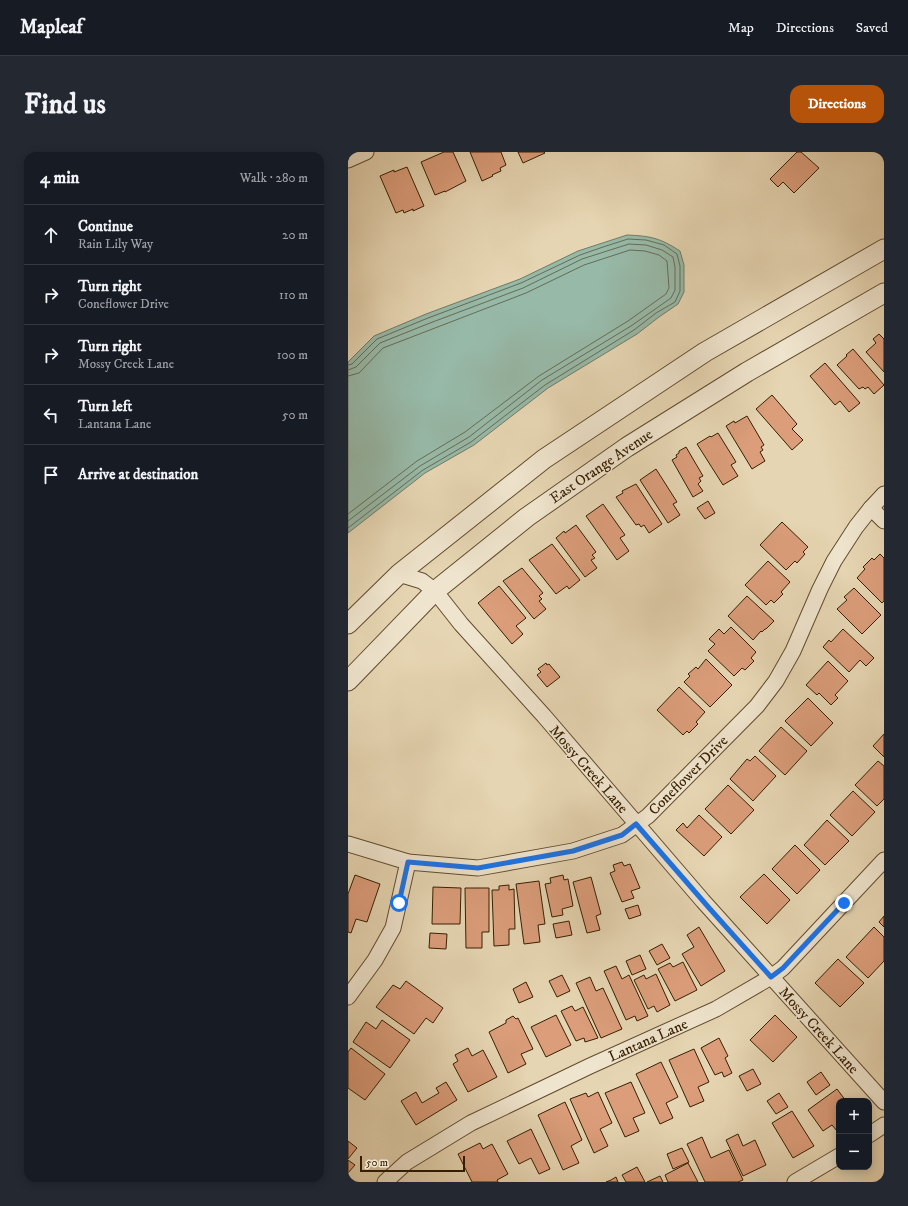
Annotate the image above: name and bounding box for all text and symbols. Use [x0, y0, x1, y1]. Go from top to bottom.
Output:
text: Mapleaf [20, 16, 83, 39]
text: Map [728, 19, 754, 37]
text: Directions [776, 19, 834, 37]
text: Saved [856, 19, 888, 37]
button: Directions [790, 85, 884, 123]
text: Find us [24, 87, 106, 122]
text: 4 min [40, 167, 79, 189]
text: Walk · 280 m [240, 170, 308, 186]
text: Continue [78, 217, 133, 236]
icon: ahead [40, 224, 62, 246]
text: 20 m [282, 227, 308, 243]
text: Rain Lily Way [78, 236, 153, 252]
text: Turn right [78, 277, 141, 296]
icon: right [40, 284, 62, 306]
text: 110 m [279, 287, 308, 303]
text: Coneflower Drive [78, 296, 169, 312]
text: Turn right [78, 337, 141, 356]
icon: right [40, 344, 62, 366]
text: 100 m [277, 347, 308, 363]
text: Mossy Creek Lane [78, 356, 174, 372]
text: Turn left [78, 397, 132, 416]
icon: left [40, 404, 62, 426]
text: 50 m [282, 407, 308, 423]
text: Lantana Lane [78, 416, 151, 432]
street label: East Orange Avenue [546, 425, 657, 508]
icon: arrive [40, 464, 62, 486]
text: Arrive at destination [78, 465, 198, 484]
street label: Mossy Creek Lane [545, 721, 632, 817]
street label: Coneflower Drive [645, 732, 732, 819]
route start [390, 894, 408, 912]
route end [835, 894, 853, 912]
street label: Mossy Creek Lane [774, 983, 863, 1078]
street label: Lantana Lane [606, 1015, 691, 1066]
map controls [836, 1098, 872, 1170]
button: + [836, 1098, 872, 1134]
button: − [836, 1134, 872, 1170]
scale bar [360, 1154, 465, 1173]
text: 50 m [366, 1156, 388, 1170]

